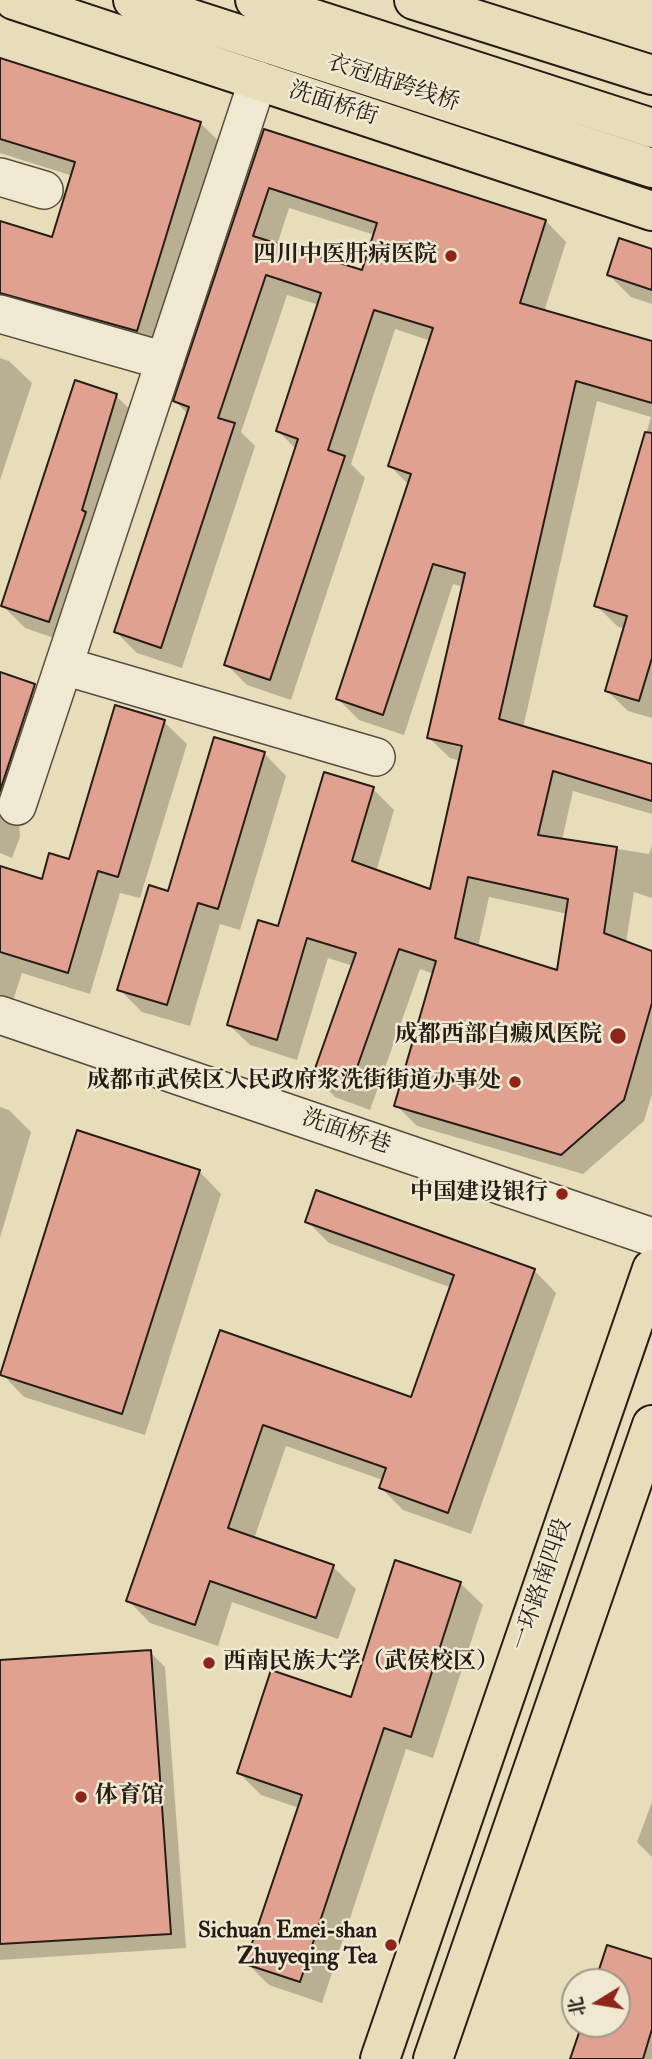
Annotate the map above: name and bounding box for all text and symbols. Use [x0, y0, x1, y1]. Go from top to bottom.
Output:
street label: 衣冠庙跨线桥 [323, 50, 463, 118]
street label: 洗面桥街 [285, 78, 381, 132]
place label: 四川中医肝病医院 [253, 242, 437, 270]
marker: 四川中医肝病医院 [443, 248, 459, 264]
place label: 成都西部白癜风医院 [395, 1022, 602, 1050]
marker: 成都西部白癜风医院 [608, 1026, 628, 1046]
place label: 成都市武侯区人民政府浆洗街街道办事处 [87, 1068, 501, 1096]
marker: 成都市武侯区人民政府浆洗街街道办事处 [507, 1074, 523, 1090]
street label: 洗面桥巷 [298, 1105, 394, 1161]
place label: 中国建设银行 [410, 1180, 548, 1208]
marker: 中国建设银行 [554, 1186, 570, 1202]
street label: 一环路南四段 [507, 1515, 579, 1655]
place label: 西南民族大学（武侯校区） [223, 1649, 499, 1677]
marker: 西南民族大学（武侯校区） [201, 1655, 217, 1671]
place label: 体育馆 [95, 1783, 164, 1811]
marker: 体育馆 [73, 1789, 89, 1805]
place label: Sichuan Emei-shan Zhuyeqing Tea [198, 1918, 377, 1972]
marker: Sichuan Emei-shan Zhuyeqing Tea [383, 1937, 399, 1953]
north arrow [561, 1968, 631, 2038]
text: 北 [564, 1995, 591, 2018]

